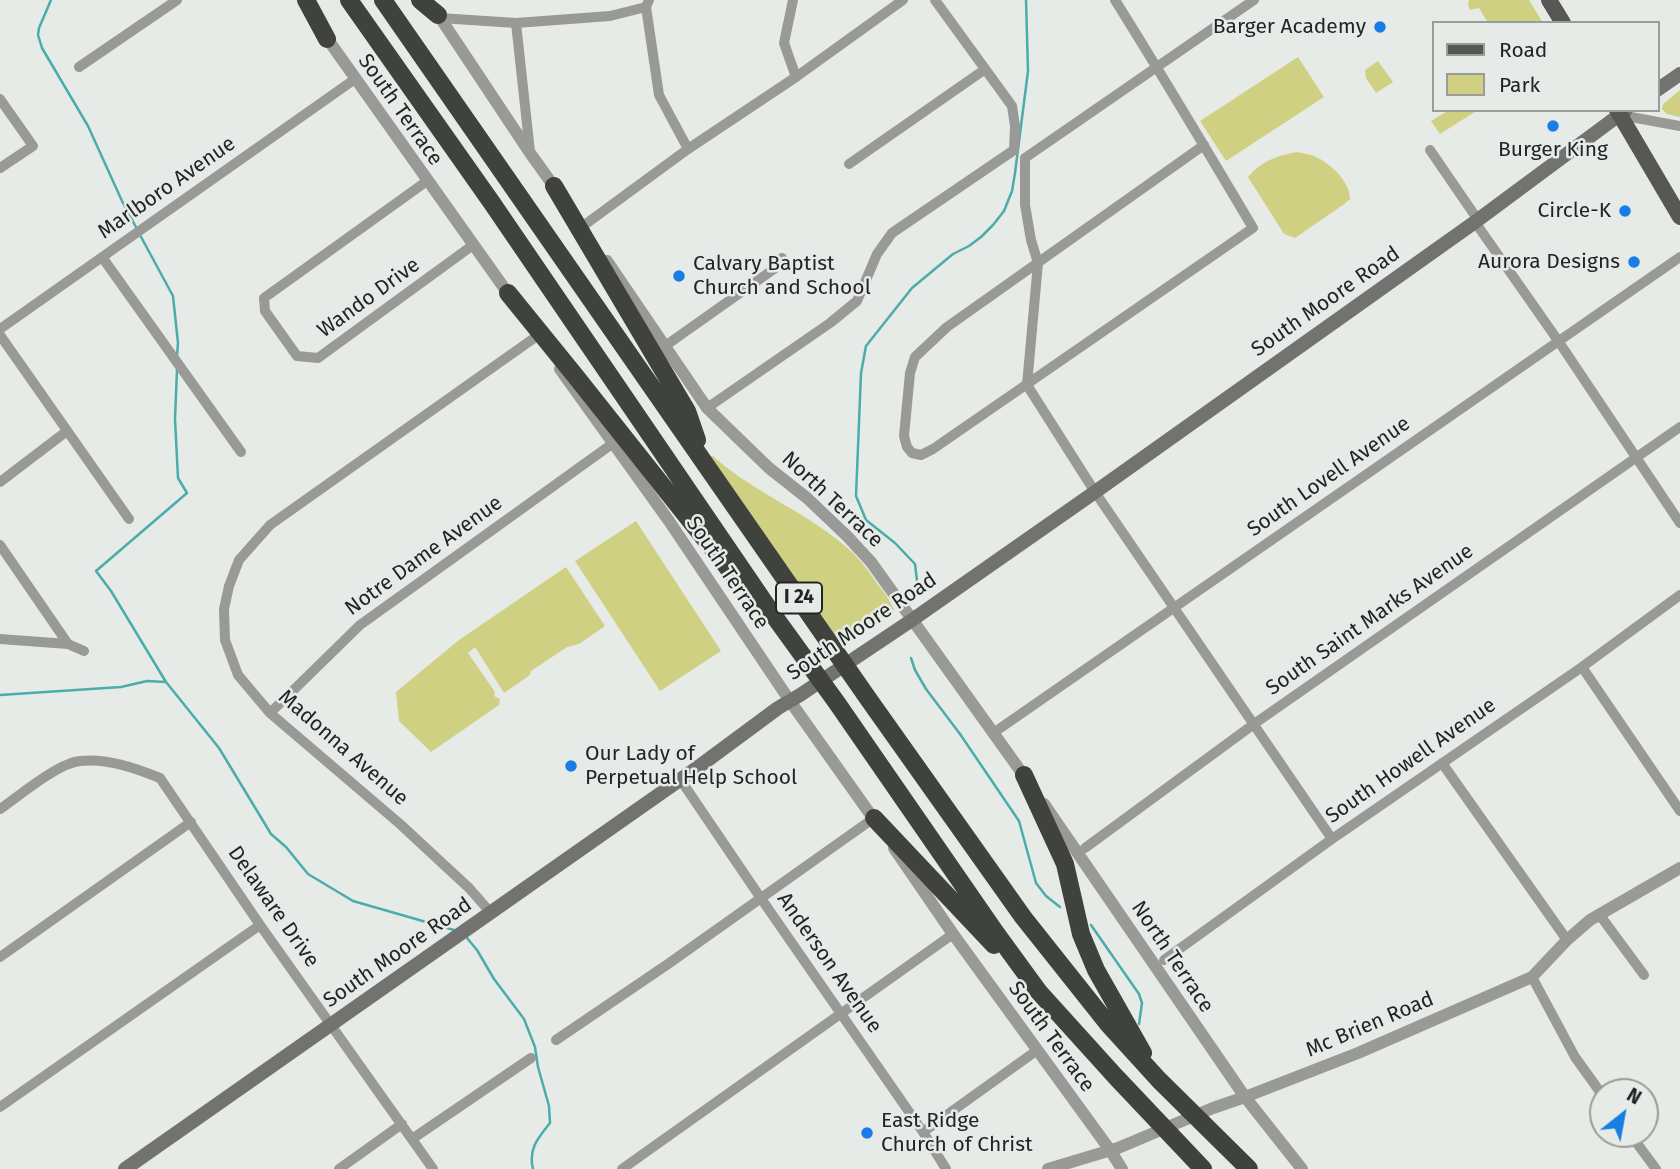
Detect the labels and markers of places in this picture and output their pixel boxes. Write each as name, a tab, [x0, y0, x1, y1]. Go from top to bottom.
place label: Barger Academy	[1213, 14, 1366, 40]
marker: Barger Academy	[1372, 19, 1388, 35]
marker: Burger King	[1545, 118, 1561, 134]
place label: Burger King	[1498, 137, 1608, 163]
place label: Circle-K	[1537, 198, 1611, 224]
marker: Circle-K	[1617, 203, 1633, 219]
place label: Aurora Designs	[1478, 249, 1620, 275]
place label: Calvary Baptist Church and School	[693, 251, 871, 301]
marker: Aurora Designs	[1626, 254, 1642, 270]
marker: Calvary Baptist Church and School	[671, 268, 687, 284]
place label: Our Lady of Perpetual Help School	[585, 741, 797, 791]
marker: Our Lady of Perpetual Help School	[563, 758, 579, 774]
place label: East Ridge Church of Christ	[881, 1108, 1033, 1158]
marker: East Ridge Church of Christ	[859, 1125, 875, 1141]

